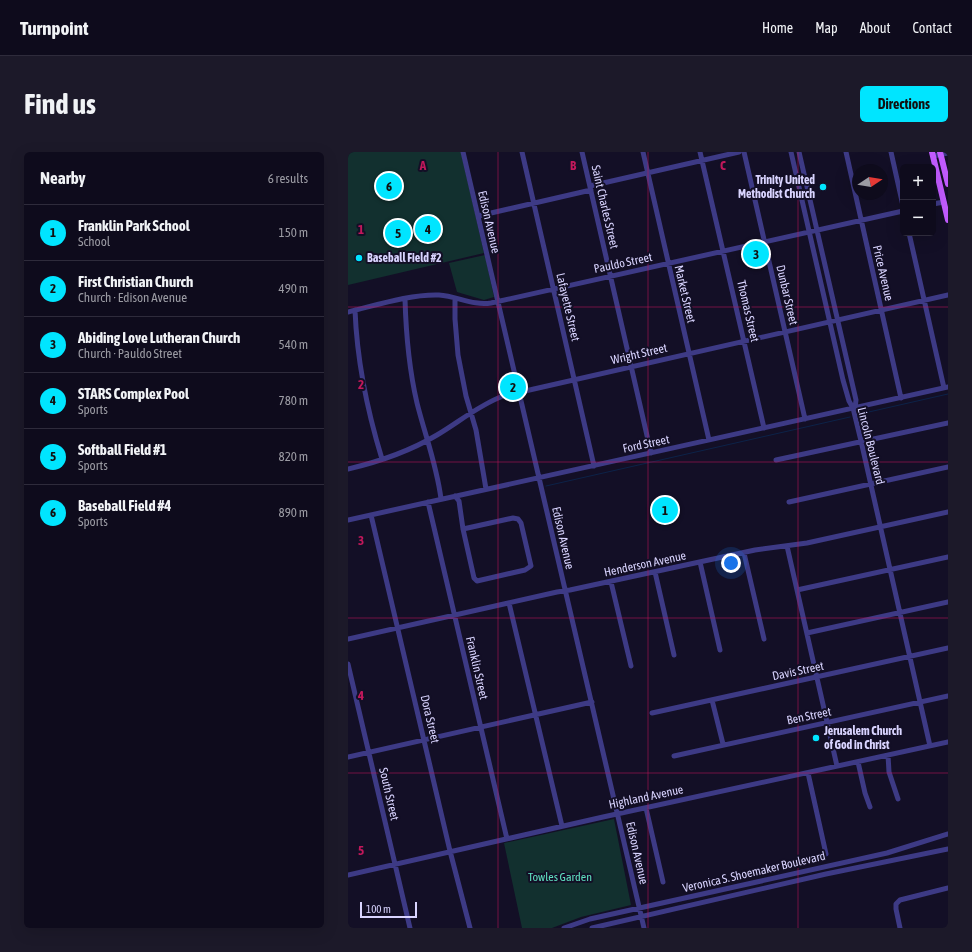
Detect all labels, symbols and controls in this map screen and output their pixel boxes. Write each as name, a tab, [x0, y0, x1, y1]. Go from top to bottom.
text: Turnpoint	[20, 17, 88, 39]
text: Home	[762, 20, 793, 36]
text: Map	[815, 20, 838, 36]
text: About	[860, 20, 891, 36]
text: Contact	[913, 20, 952, 36]
button: Directions	[860, 86, 948, 122]
text: Find us	[24, 88, 96, 120]
text: A	[419, 158, 427, 173]
text: B	[570, 158, 577, 173]
text: C	[720, 158, 726, 173]
street label: Saint Charles Street	[589, 164, 622, 251]
north arrow	[852, 164, 888, 200]
map controls	[900, 164, 936, 236]
button: +	[900, 164, 936, 200]
text: Nearby	[40, 168, 86, 188]
text: 6 results	[268, 171, 308, 186]
pin: 6	[376, 171, 402, 201]
place label: Trinity United Methodist Church	[738, 173, 815, 201]
marker: Trinity United Methodist Church	[818, 182, 828, 192]
street label: Edison Avenue	[475, 189, 503, 255]
button: −	[900, 200, 936, 236]
pin: 4	[415, 214, 441, 244]
text: Franklin Park School	[78, 217, 190, 234]
pin: 5	[385, 218, 411, 248]
text: 1	[358, 222, 364, 237]
text: 1	[50, 225, 56, 240]
text: 150 m	[279, 225, 308, 240]
text: School	[78, 234, 110, 249]
pin: 3	[743, 239, 769, 269]
street label: Price Avenue	[870, 244, 896, 302]
street label: Pauldo Street	[592, 250, 654, 276]
place label: Baseball Field #2	[367, 251, 442, 265]
marker: Baseball Field #2	[354, 253, 364, 263]
street label: Market Street	[672, 264, 699, 325]
street label: Dunbar Street	[773, 264, 801, 327]
street label: Lafayette Street	[553, 272, 583, 343]
text: First Christian Church	[78, 273, 193, 290]
street label: Thomas Street	[734, 279, 762, 344]
text: 2	[50, 281, 56, 296]
text: 490 m	[279, 281, 308, 296]
text: Church · Edison Avenue	[78, 290, 187, 305]
text: Abiding Love Lutheran Church	[78, 329, 240, 346]
text: 3	[50, 337, 56, 352]
text: 540 m	[279, 337, 308, 352]
street label: Wright Street	[609, 341, 669, 367]
text: Church · Pauldo Street	[78, 346, 182, 361]
pin: 2	[500, 372, 526, 402]
text: 2	[358, 377, 364, 392]
text: STARS Complex Pool	[78, 385, 189, 402]
text: 4	[50, 393, 56, 408]
text: 780 m	[279, 393, 308, 408]
text: Sports	[78, 402, 108, 417]
street label: Lincoln Boulevard	[855, 406, 887, 486]
street label: Ford Street	[621, 432, 671, 456]
text: Softball Field #1	[78, 441, 167, 458]
text: 5	[50, 449, 56, 464]
text: 820 m	[279, 449, 308, 464]
text: Sports	[78, 458, 108, 473]
pin: 1	[652, 495, 678, 525]
text: Baseball Field #4	[78, 497, 171, 514]
text: 6	[50, 505, 56, 520]
text: 890 m	[279, 505, 308, 520]
street label: Edison Avenue	[549, 505, 577, 571]
text: Sports	[78, 514, 108, 529]
text: 3	[358, 533, 364, 548]
street label: Henderson Avenue	[603, 548, 687, 580]
your location	[721, 553, 741, 573]
street label: Franklin Street	[463, 635, 491, 701]
street label: Davis Street	[771, 659, 826, 683]
text: 4	[357, 688, 364, 703]
street label: Dora Street	[418, 693, 442, 745]
street label: Ben Street	[786, 704, 833, 728]
place label: Jerusalem Church of God in Christ	[823, 724, 902, 752]
marker: Jerusalem Church of God in Christ	[811, 733, 821, 743]
street label: South Street	[376, 766, 402, 822]
street label: Highland Avenue	[607, 782, 685, 812]
street label: Edison Avenue	[623, 820, 651, 886]
text: 5	[358, 843, 364, 858]
street label: Veronica S. Shoemaker Boulevard	[681, 849, 827, 895]
park label: Towles Garden	[528, 870, 592, 884]
scale bar	[360, 900, 417, 919]
text: 100 m	[366, 903, 391, 915]

